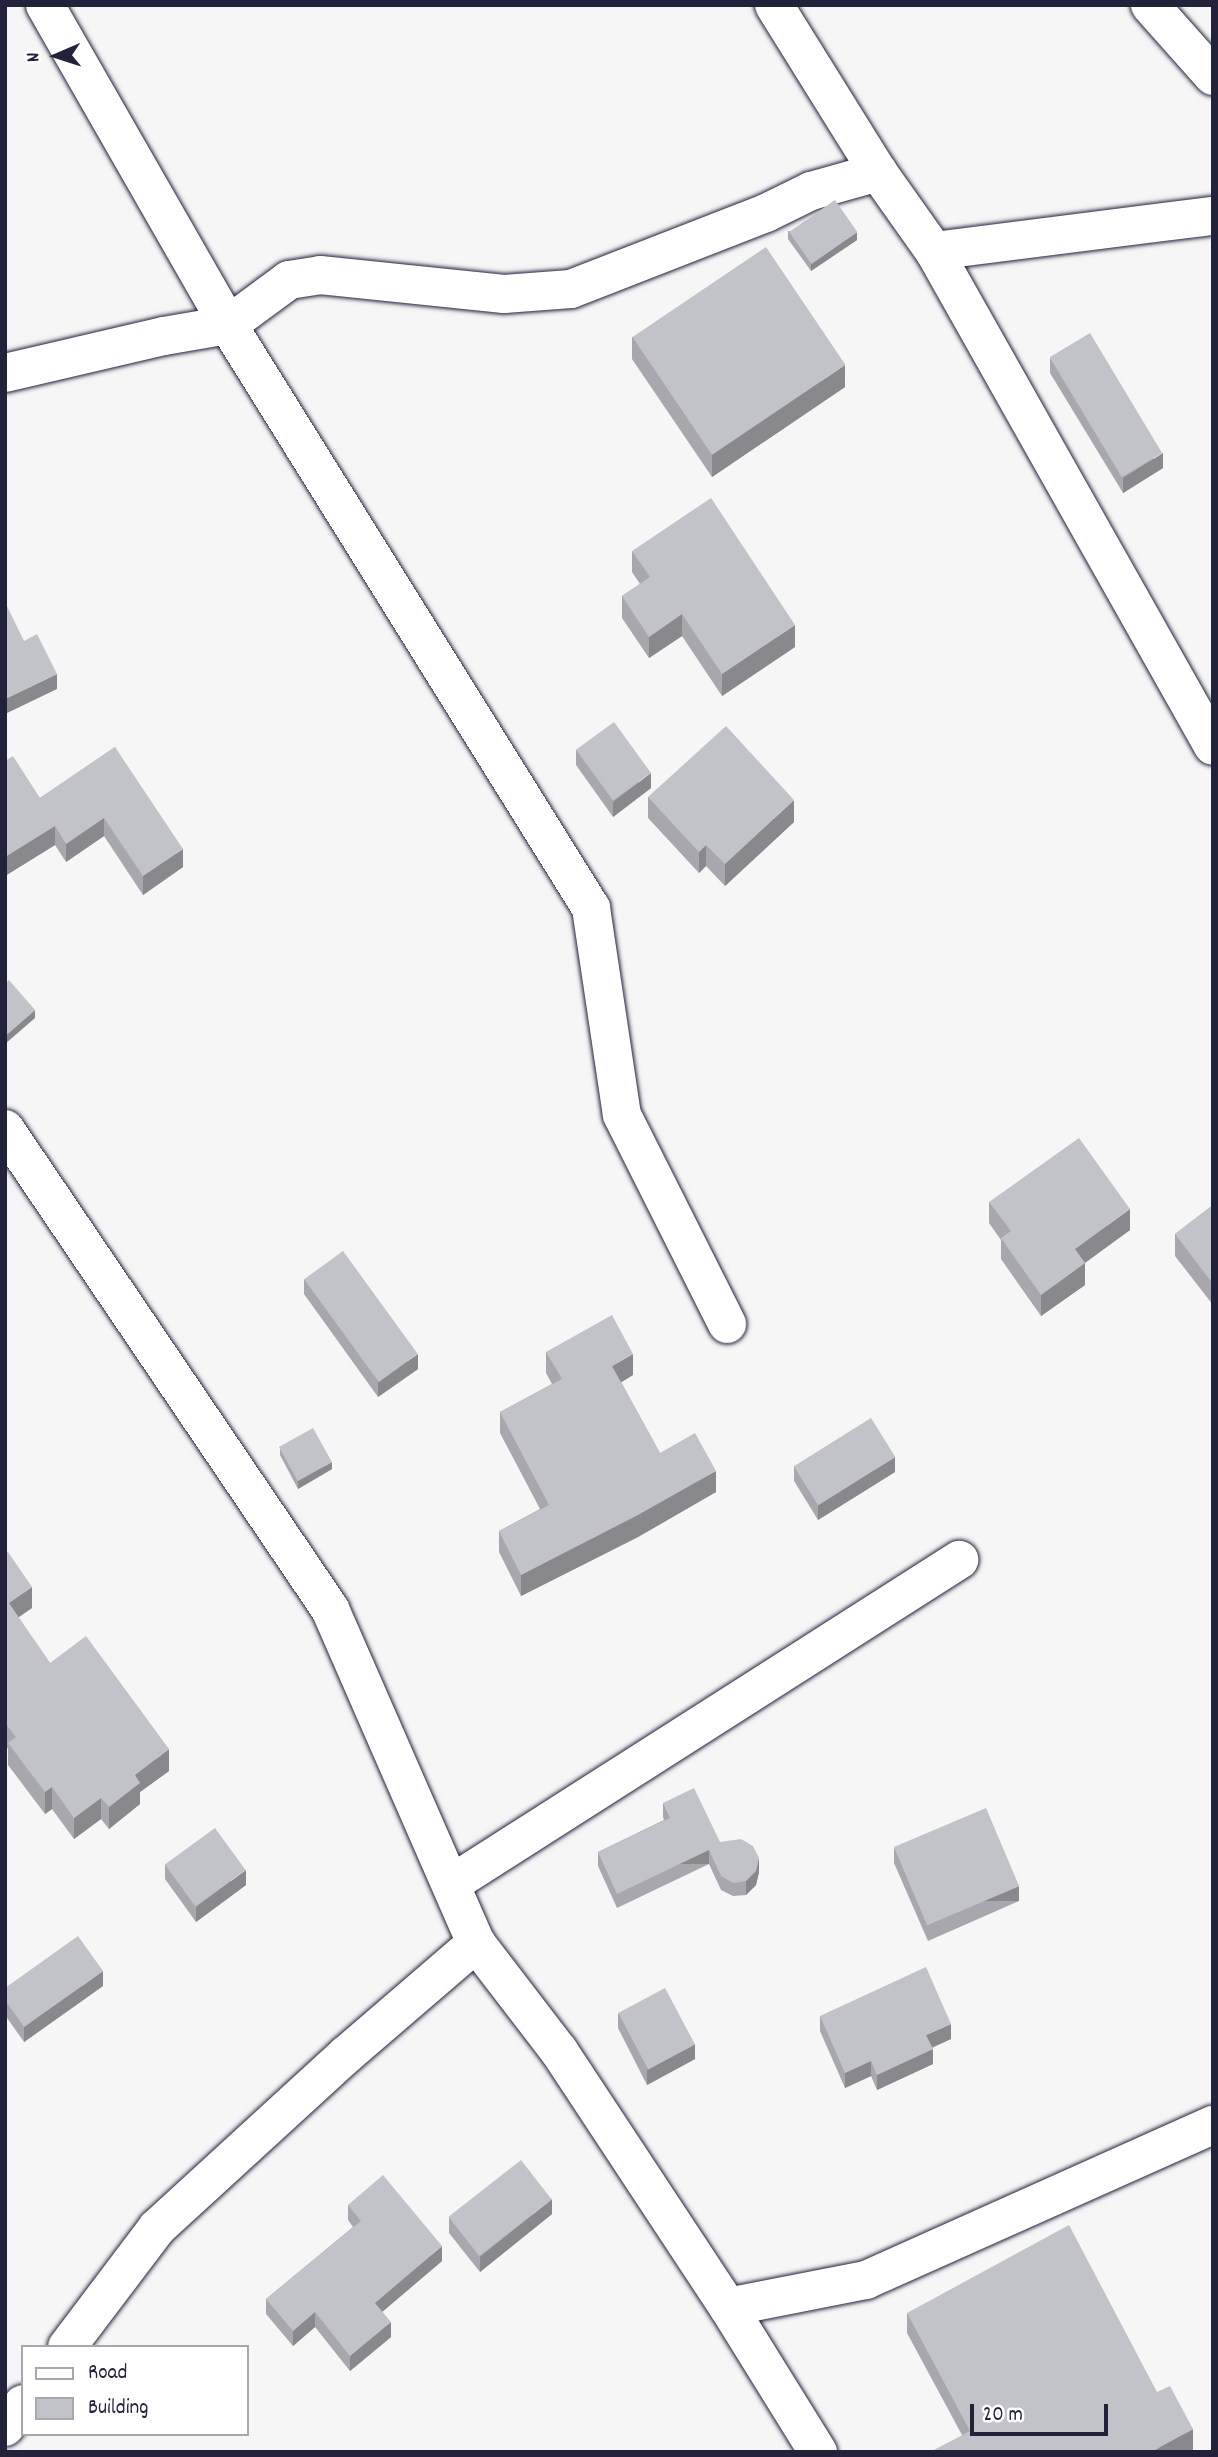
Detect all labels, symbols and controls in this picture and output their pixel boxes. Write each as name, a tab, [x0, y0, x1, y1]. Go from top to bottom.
north arrow	[21, 21, 91, 91]
text: N	[21, 52, 48, 63]
legend	[21, 2345, 248, 2436]
text: Road	[88, 2359, 127, 2389]
scale bar	[973, 2390, 1111, 2434]
text: Building	[88, 2394, 148, 2424]
text: 20 m	[983, 2401, 1023, 2431]

